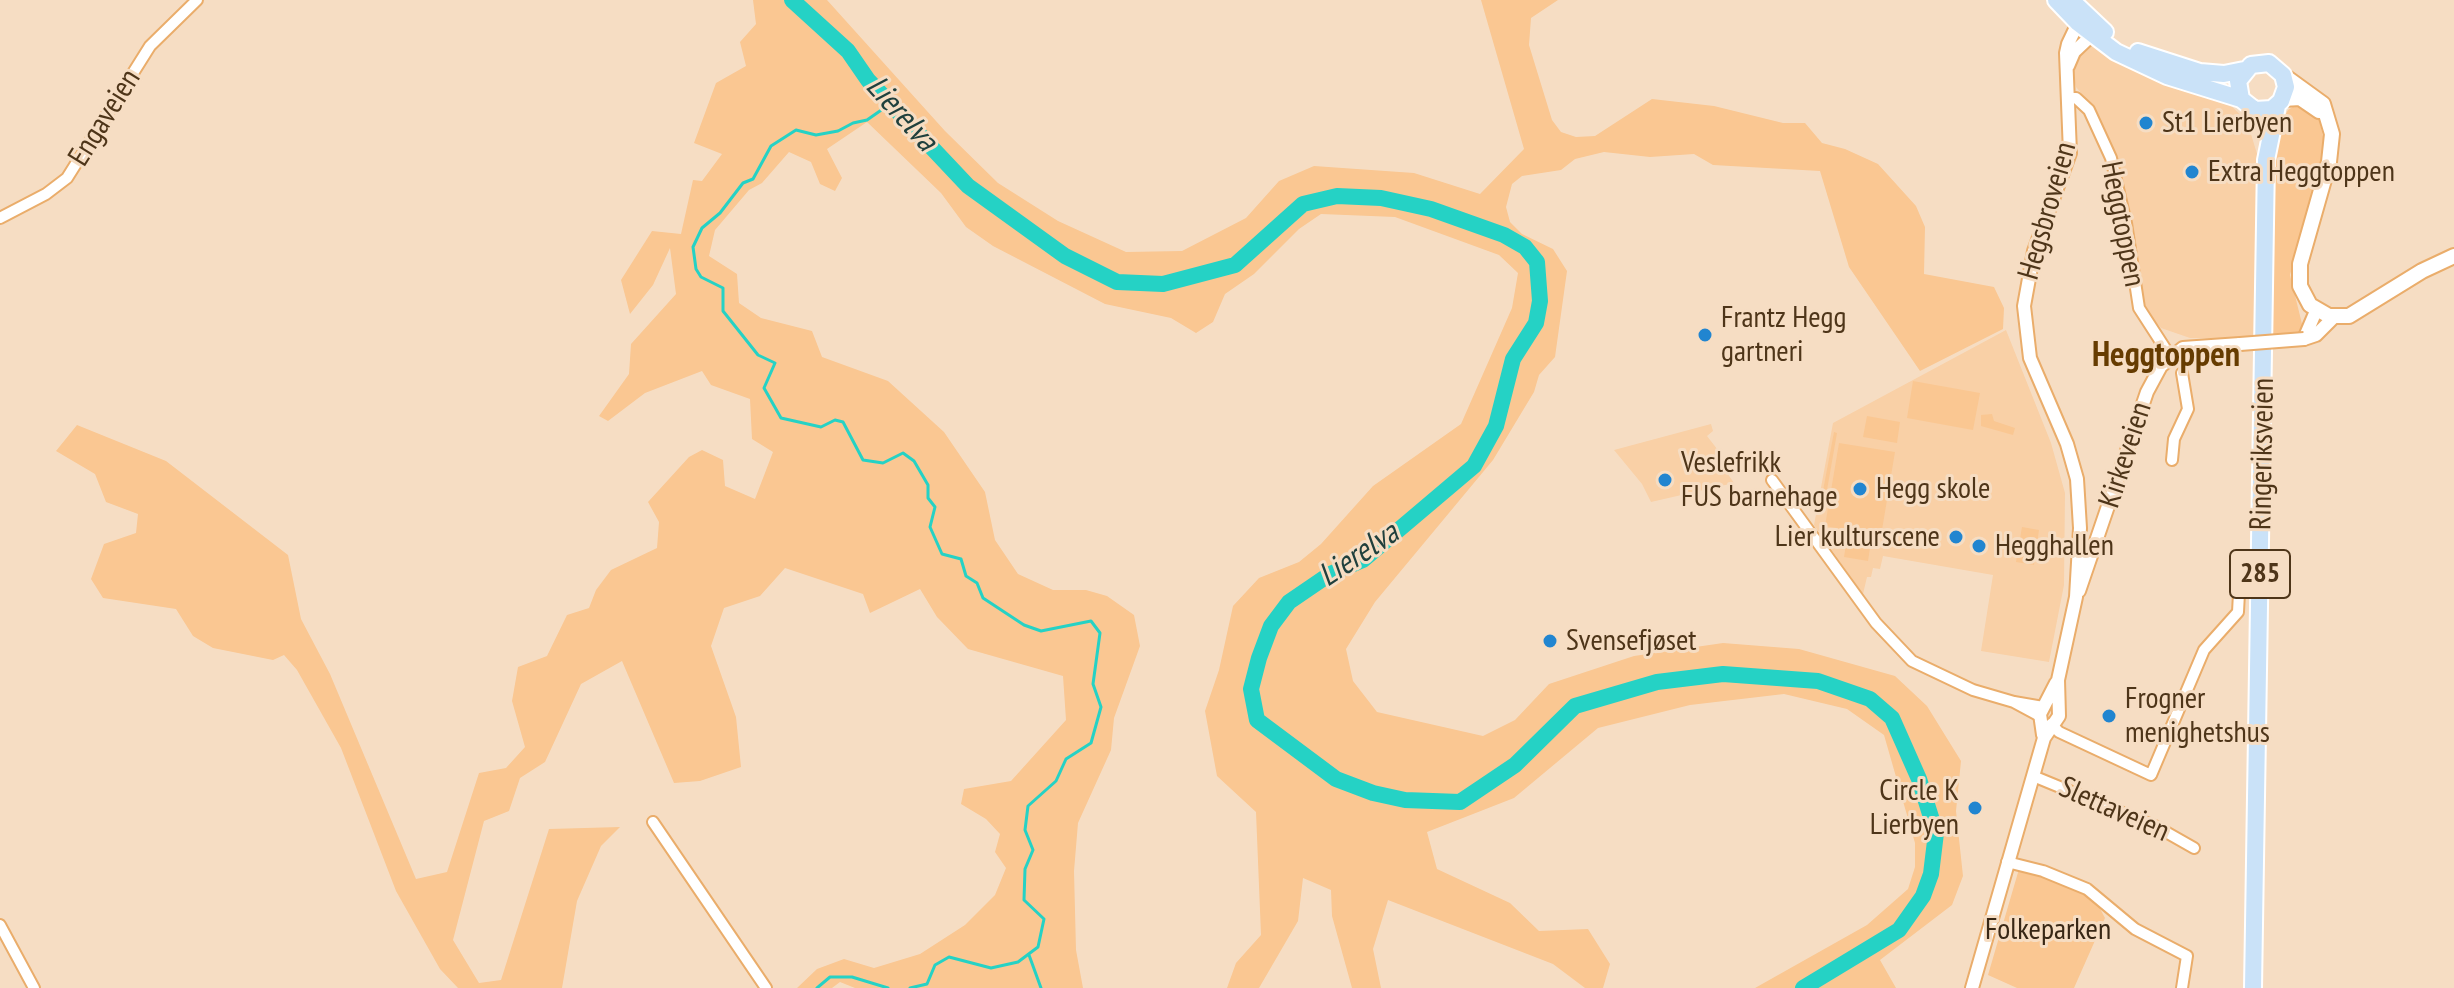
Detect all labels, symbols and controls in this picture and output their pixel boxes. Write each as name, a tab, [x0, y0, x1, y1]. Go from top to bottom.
street label: Engaveien	[61, 63, 149, 173]
water label: Lierelva	[857, 68, 945, 160]
place label: St1 Lierbyen	[2162, 105, 2292, 141]
marker: St1 Lierbyen	[2137, 114, 2155, 132]
street label: Hegsbroveien	[2011, 138, 2085, 284]
place label: Extra Heggtoppen	[2208, 154, 2395, 190]
street label: Heggtoppen	[2092, 158, 2152, 290]
marker: Extra Heggtoppen	[2183, 163, 2201, 181]
place label: Frantz Hegg gartneri	[1721, 300, 1846, 370]
marker: Frantz Hegg gartneri	[1696, 326, 1714, 344]
district label: Heggtoppen	[2092, 336, 2240, 376]
street label: Ringeriksveien	[2244, 378, 2282, 530]
street label: Kirkeveien	[2092, 398, 2160, 512]
place label: Veslefrikk FUS barnehage	[1681, 445, 1838, 516]
marker: Veslefrikk FUS barnehage	[1656, 471, 1674, 489]
place label: Hegg skole	[1876, 471, 1990, 507]
marker: Hegg skole	[1851, 480, 1869, 498]
water label: Lierelva	[1312, 514, 1406, 596]
place label: Lier kulturscene	[1775, 519, 1940, 555]
marker: Lier kulturscene	[1947, 528, 1965, 546]
place label: Hegghallen	[1995, 528, 2114, 564]
marker: Hegghallen	[1970, 537, 1988, 555]
road number: 285	[2230, 550, 2290, 598]
place label: Svensefjøset	[1566, 623, 1697, 659]
marker: Svensefjøset	[1541, 632, 1559, 650]
place label: Frogner menighetshus	[2125, 681, 2270, 752]
marker: Frogner menighetshus	[2100, 707, 2118, 725]
street label: Slettaveien	[2053, 770, 2175, 850]
place label: Circle K Lierbyen	[1870, 773, 1959, 844]
marker: Circle K Lierbyen	[1966, 799, 1984, 817]
park label: Folkeparken	[1985, 912, 2111, 948]

